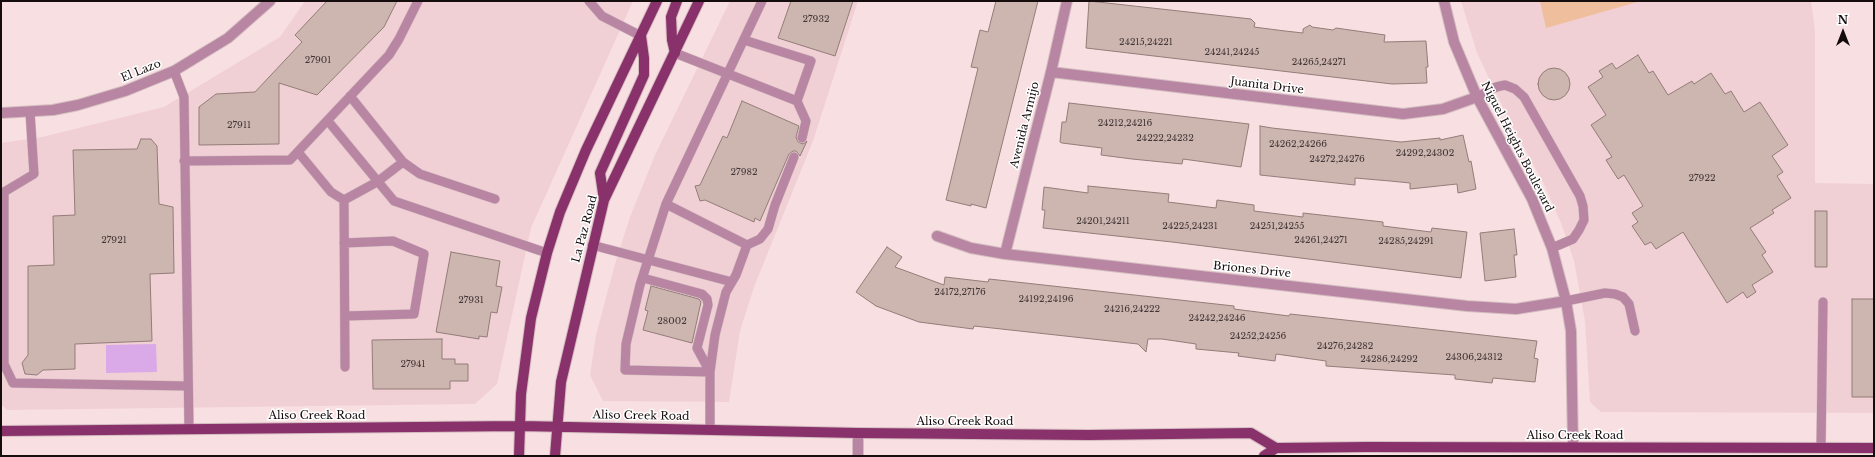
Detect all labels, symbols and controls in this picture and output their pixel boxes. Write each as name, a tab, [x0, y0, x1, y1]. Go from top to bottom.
north arrow	[1823, 12, 1863, 52]
text: N	[1838, 13, 1848, 27]
house number: 27932	[803, 14, 829, 24]
house number: 24215,24221	[1119, 37, 1173, 47]
house number: 24241,24245	[1205, 47, 1259, 57]
house number: 27901	[305, 55, 331, 65]
street label: El Lazo	[119, 57, 163, 85]
house number: 24265,24271	[1292, 57, 1346, 67]
street label: Juanita Drive	[1230, 75, 1304, 97]
street label: Niguel Heights Boulevard	[1478, 79, 1556, 215]
street label: Avenida Armijo	[1008, 80, 1042, 170]
house number: 24212,24216	[1098, 118, 1152, 128]
house number: 27911	[227, 120, 251, 130]
house number: 24222,24232	[1136, 133, 1194, 143]
house number: 24262,24266	[1269, 139, 1327, 149]
house number: 24292,24302	[1396, 148, 1454, 158]
house number: 24272,24276	[1309, 154, 1365, 164]
house number: 27982	[731, 167, 757, 177]
house number: 27922	[1689, 173, 1715, 183]
street label: La Paz Road	[570, 194, 600, 264]
house number: 24201,24211	[1076, 216, 1130, 226]
house number: 24225,24231	[1162, 221, 1218, 231]
house number: 24251,24255	[1250, 221, 1304, 231]
house number: 27921	[101, 235, 127, 245]
house number: 24261,24271	[1294, 235, 1348, 245]
house number: 24285,24291	[1378, 236, 1434, 246]
street label: Briones Drive	[1212, 259, 1292, 281]
house number: 24172,27176	[934, 287, 986, 297]
house number: 24192,24196	[1018, 294, 1074, 304]
house number: 27931	[458, 295, 484, 305]
house number: 24216,24222	[1104, 304, 1160, 314]
house number: 24242,24246	[1188, 313, 1246, 323]
house number: 28002	[657, 316, 687, 326]
house number: 24252,24256	[1230, 331, 1286, 341]
house number: 24276,24282	[1317, 341, 1373, 351]
house number: 24306,24312	[1446, 352, 1502, 362]
house number: 24286,24292	[1360, 354, 1418, 364]
house number: 27941	[400, 359, 426, 369]
street label: Aliso Creek Road	[269, 409, 365, 423]
street label: Aliso Creek Road	[592, 409, 690, 423]
street label: Aliso Creek Road	[917, 415, 1013, 429]
street label: Aliso Creek Road	[1527, 429, 1623, 443]

